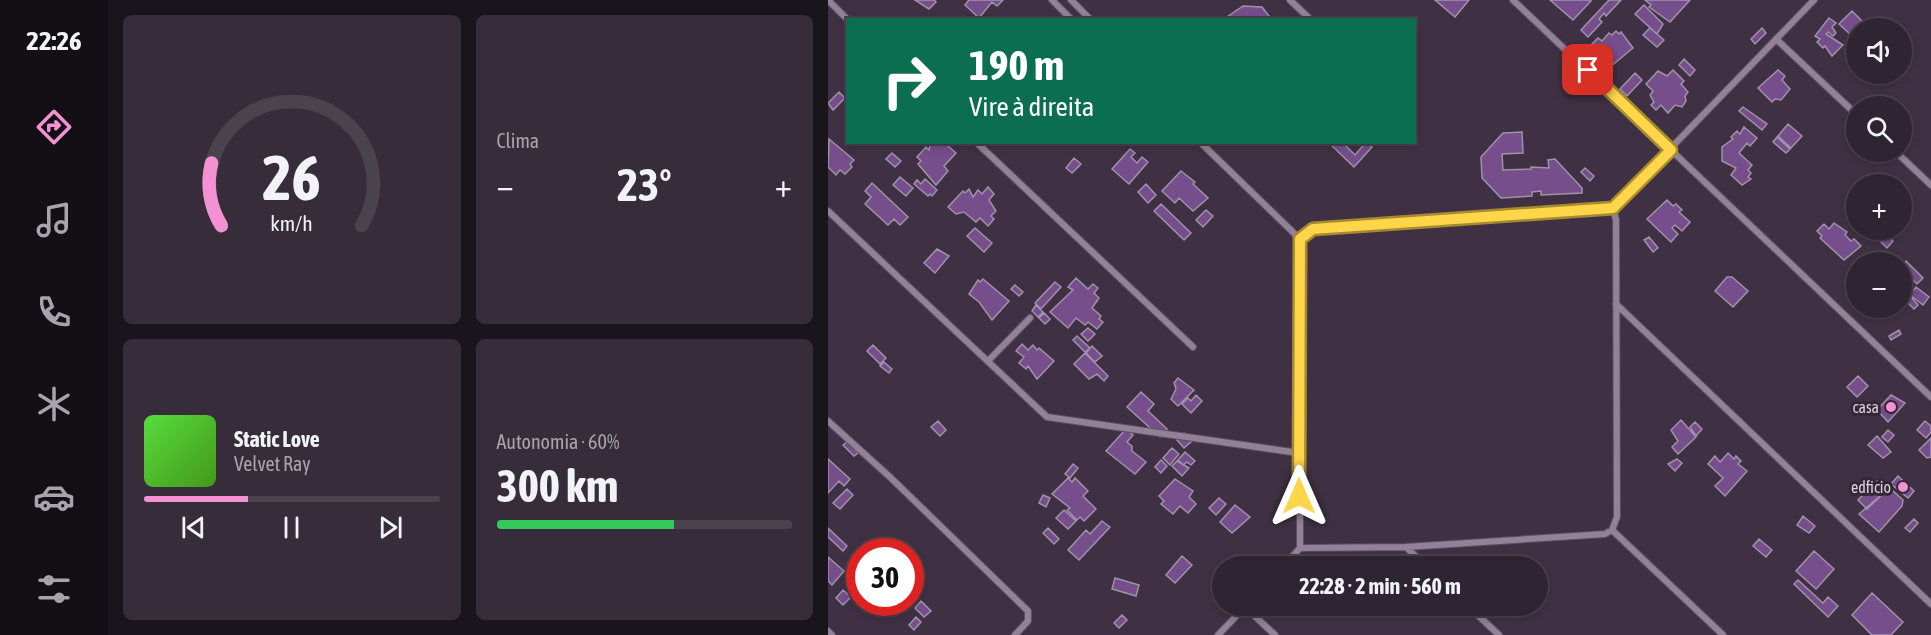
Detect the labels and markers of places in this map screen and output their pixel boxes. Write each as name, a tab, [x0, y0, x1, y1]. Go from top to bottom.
pin	[1562, 44, 1613, 95]
place label: casa	[1853, 398, 1879, 416]
marker: casa	[1884, 400, 1898, 414]
place label: edficio	[1851, 478, 1891, 496]
marker: edficio	[1896, 480, 1910, 494]

